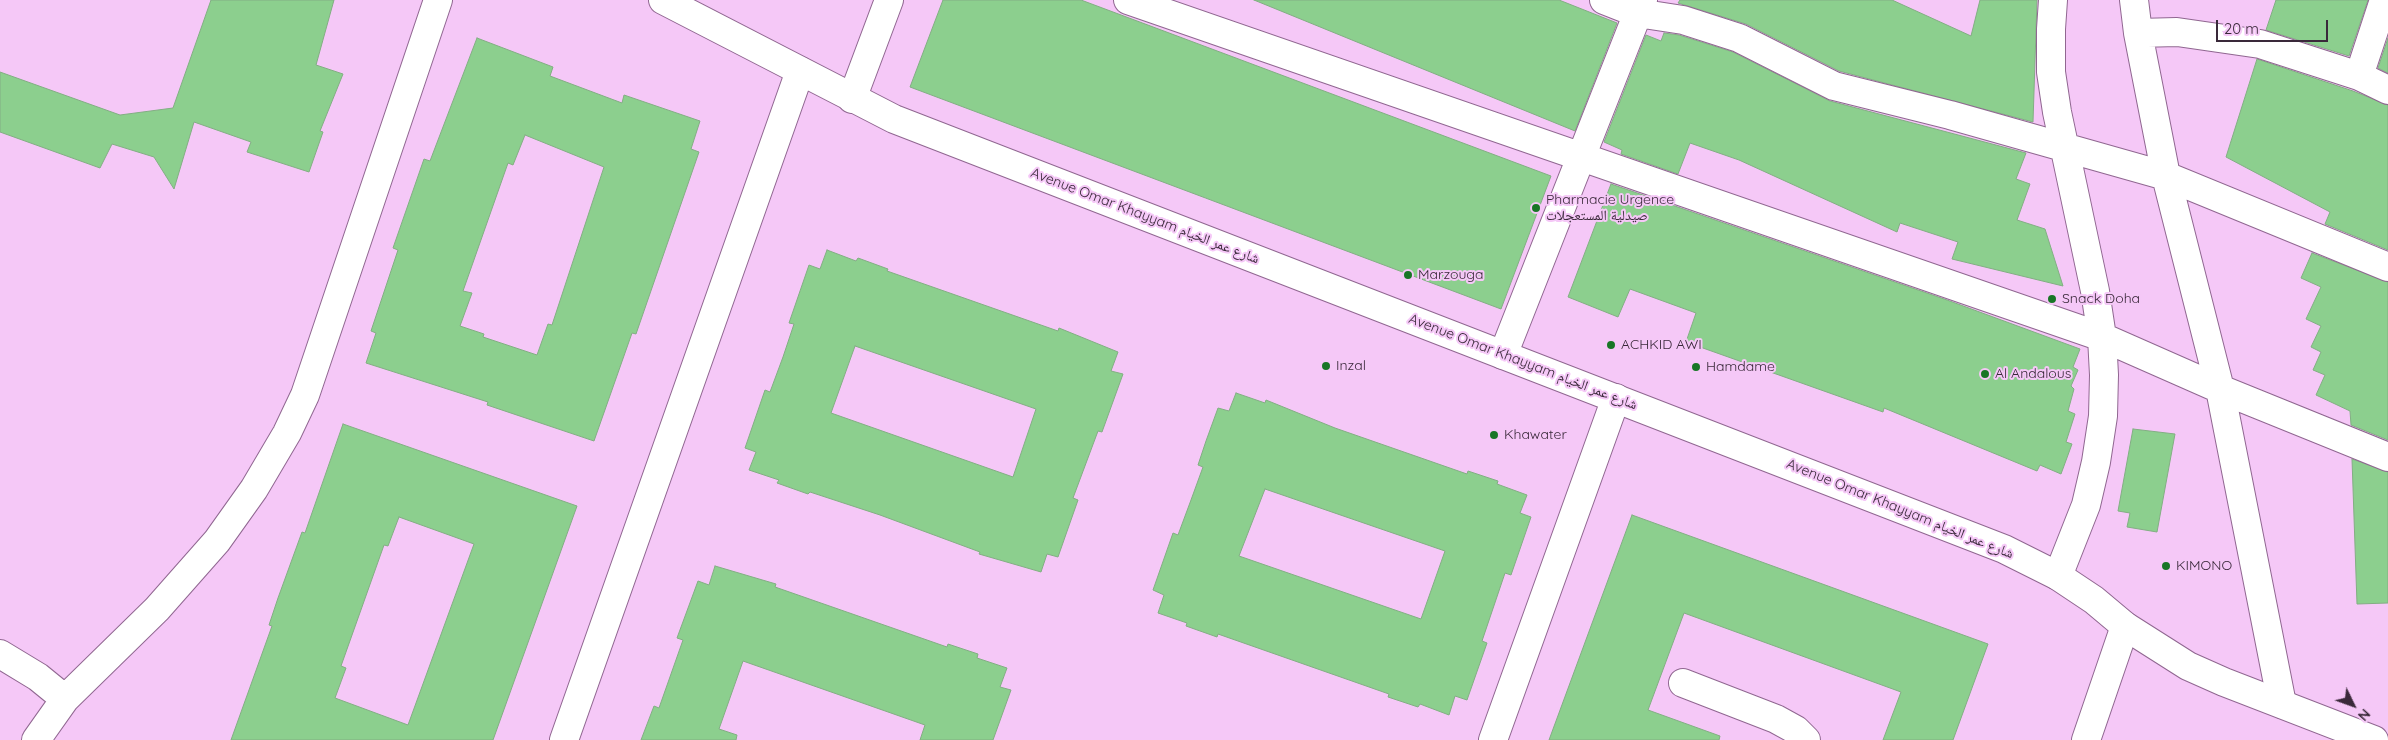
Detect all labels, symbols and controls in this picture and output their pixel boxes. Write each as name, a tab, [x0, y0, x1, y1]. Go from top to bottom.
scale bar	[2218, 10, 2330, 42]
text: 20 m	[2224, 19, 2259, 38]
street label: Avenue Omar Khayyam شارع عمر الخيام	[1028, 165, 1262, 267]
place label: Pharmacie Urgence صيدلية المستعجلات	[1546, 192, 1674, 224]
marker: Pharmacie Urgence صيدلية المستعجلات	[1530, 202, 1542, 214]
place label: Marzouga	[1418, 267, 1483, 283]
marker: Marzouga	[1402, 269, 1414, 281]
place label: Snack Doha	[2062, 291, 2140, 307]
marker: Snack Doha	[2046, 293, 2058, 305]
street label: Avenue Omar Khayyam شارع عمر الخيام	[1406, 311, 1640, 413]
place label: ACHKID AWI	[1621, 337, 1702, 353]
marker: ACHKID AWI	[1605, 339, 1617, 351]
place label: Inzal	[1336, 358, 1366, 374]
place label: Hamdame	[1706, 359, 1775, 375]
marker: Inzal	[1320, 360, 1332, 372]
marker: Hamdame	[1690, 361, 1702, 373]
place label: Al Andalous	[1995, 366, 2071, 382]
marker: Al Andalous	[1979, 368, 1991, 380]
place label: Khawater	[1504, 427, 1567, 443]
marker: Khawater	[1488, 429, 1500, 441]
street label: Avenue Omar Khayyam شارع عمر الخيام	[1784, 456, 2016, 562]
place label: KIMONO	[2176, 558, 2232, 574]
marker: KIMONO	[2160, 560, 2172, 572]
north arrow	[2328, 680, 2378, 730]
text: N	[2354, 705, 2374, 725]

